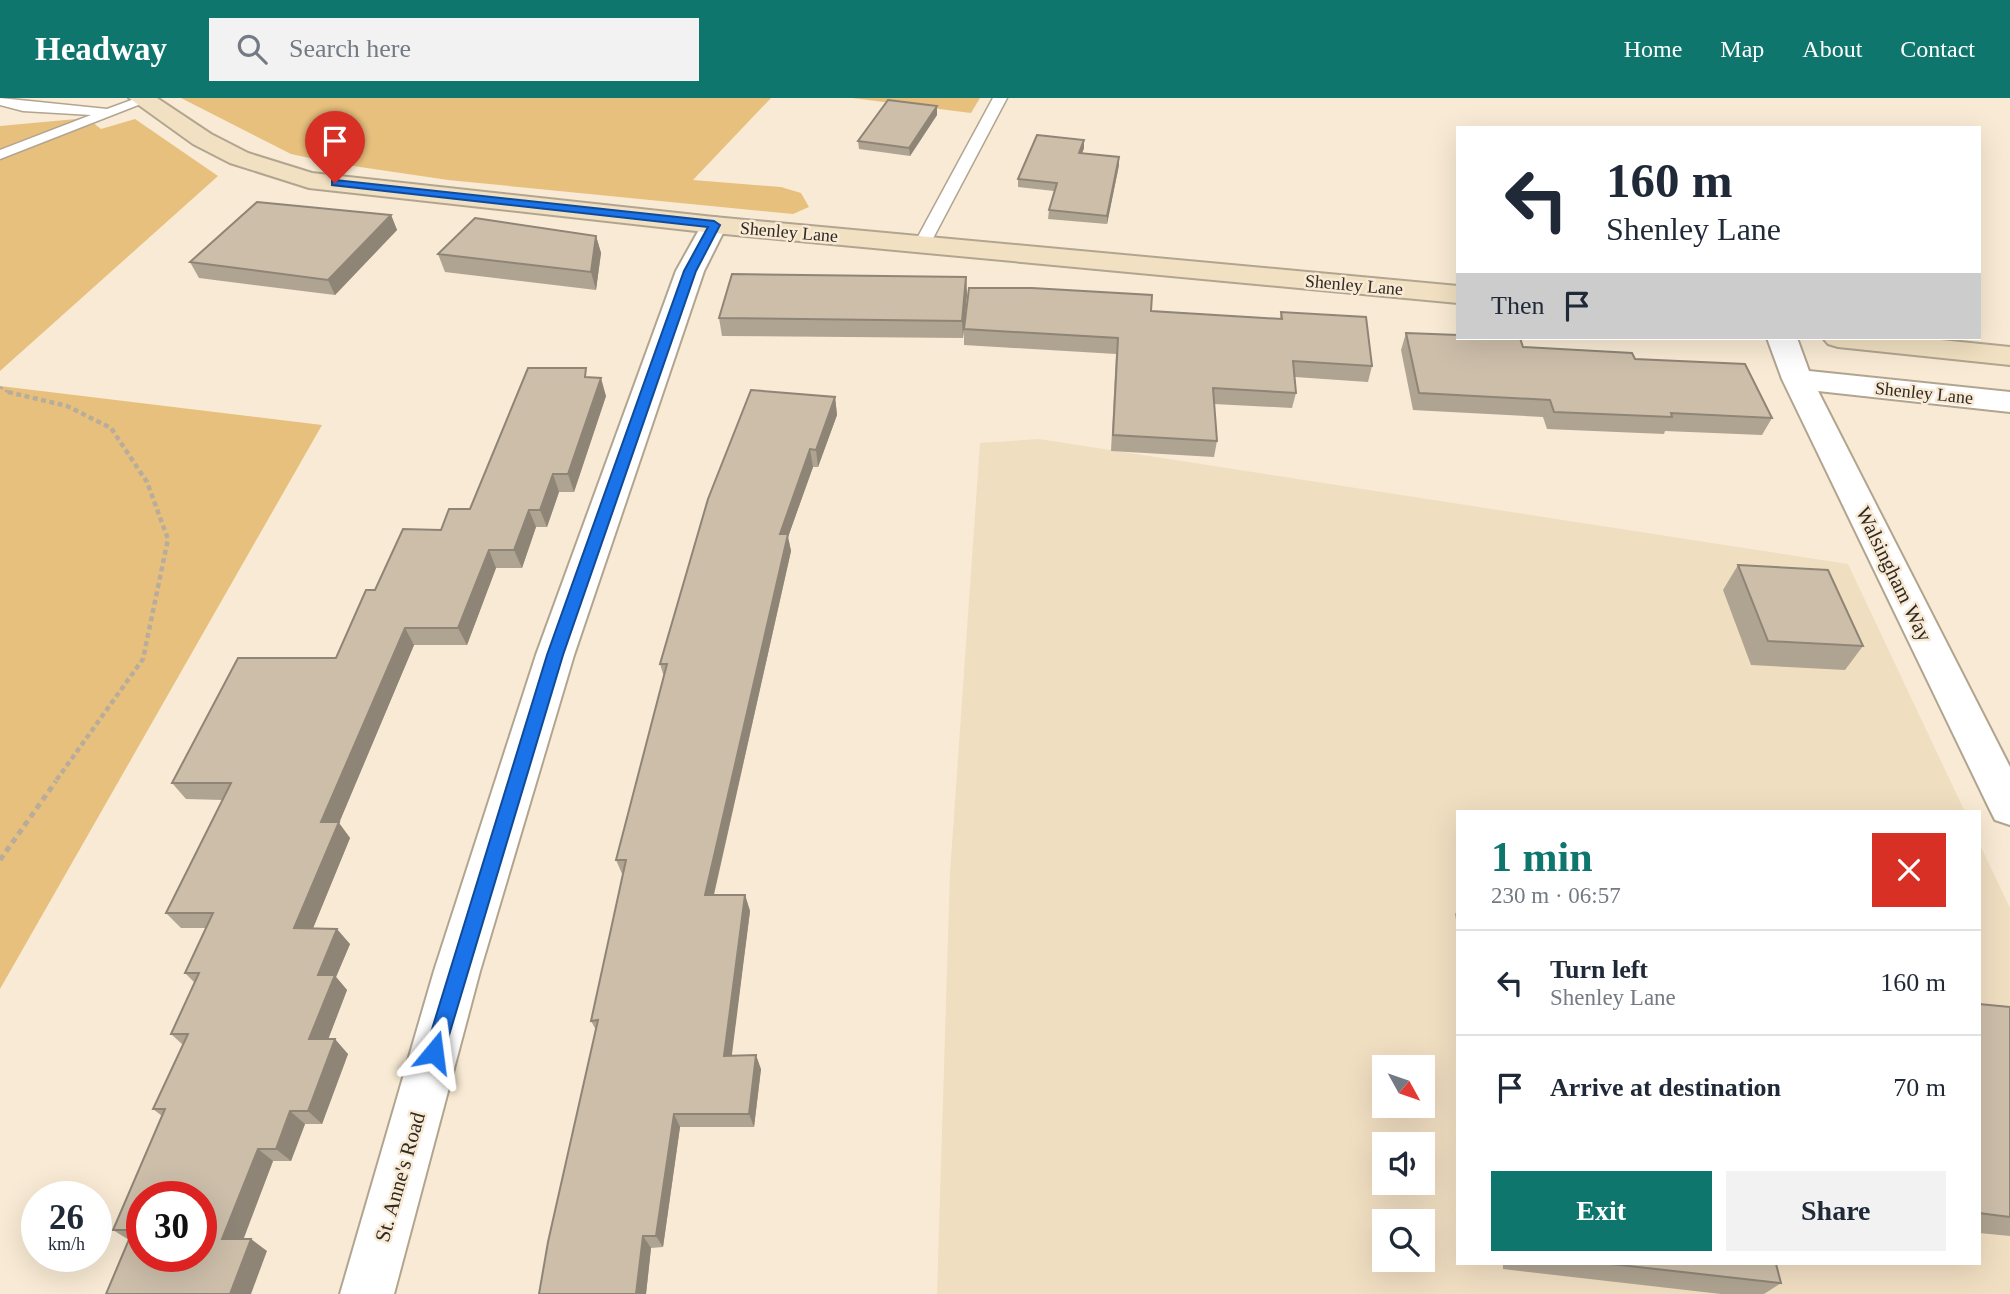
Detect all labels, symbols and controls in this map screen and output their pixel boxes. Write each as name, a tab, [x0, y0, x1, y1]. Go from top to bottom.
search box	[209, 18, 699, 81]
icon: search	[233, 30, 271, 68]
text: Headway	[35, 31, 167, 67]
text: Search here	[289, 34, 411, 63]
text: Home	[1624, 36, 1682, 62]
text: Map	[1720, 36, 1764, 62]
text: About	[1802, 36, 1862, 62]
text: Contact	[1900, 36, 1975, 62]
pin	[305, 111, 365, 183]
icon: arrive	[316, 122, 354, 160]
text: 160 m	[1606, 153, 1733, 208]
icon: left	[1491, 154, 1582, 245]
text: Shenley Lane	[1606, 211, 1781, 247]
street label: Shenley Lane	[739, 218, 839, 246]
street label: Shenley Lane	[1304, 271, 1404, 299]
icon: arrive	[1558, 287, 1596, 325]
text: Then	[1491, 291, 1544, 320]
street label: Shenley Lane	[1874, 378, 1974, 408]
street label: Walsingham Way	[1851, 503, 1937, 646]
button: close	[1872, 833, 1946, 907]
text: 1 min	[1491, 834, 1593, 880]
text: 230 m · 06:57	[1491, 883, 1621, 908]
text: Turn left	[1550, 955, 1648, 984]
icon: left	[1491, 964, 1529, 1002]
text: 160 m	[1880, 968, 1946, 997]
text: Shenley Lane	[1550, 985, 1676, 1010]
position arrow	[397, 1015, 471, 1089]
north arrow	[1372, 1055, 1435, 1118]
map controls	[1372, 1055, 1435, 1272]
icon: arrive	[1491, 1069, 1529, 1107]
text: Arrive at destination	[1550, 1073, 1781, 1102]
text: 70 m	[1893, 1073, 1946, 1102]
street label: St. Anne's Road	[370, 1109, 430, 1245]
button: sound	[1372, 1132, 1435, 1195]
button: Exit	[1491, 1171, 1712, 1251]
button: Share	[1726, 1171, 1946, 1251]
speed limit sign: 30	[126, 1181, 217, 1272]
text: 26	[49, 1198, 84, 1237]
button: search	[1372, 1209, 1435, 1272]
text: km/h	[48, 1234, 85, 1254]

